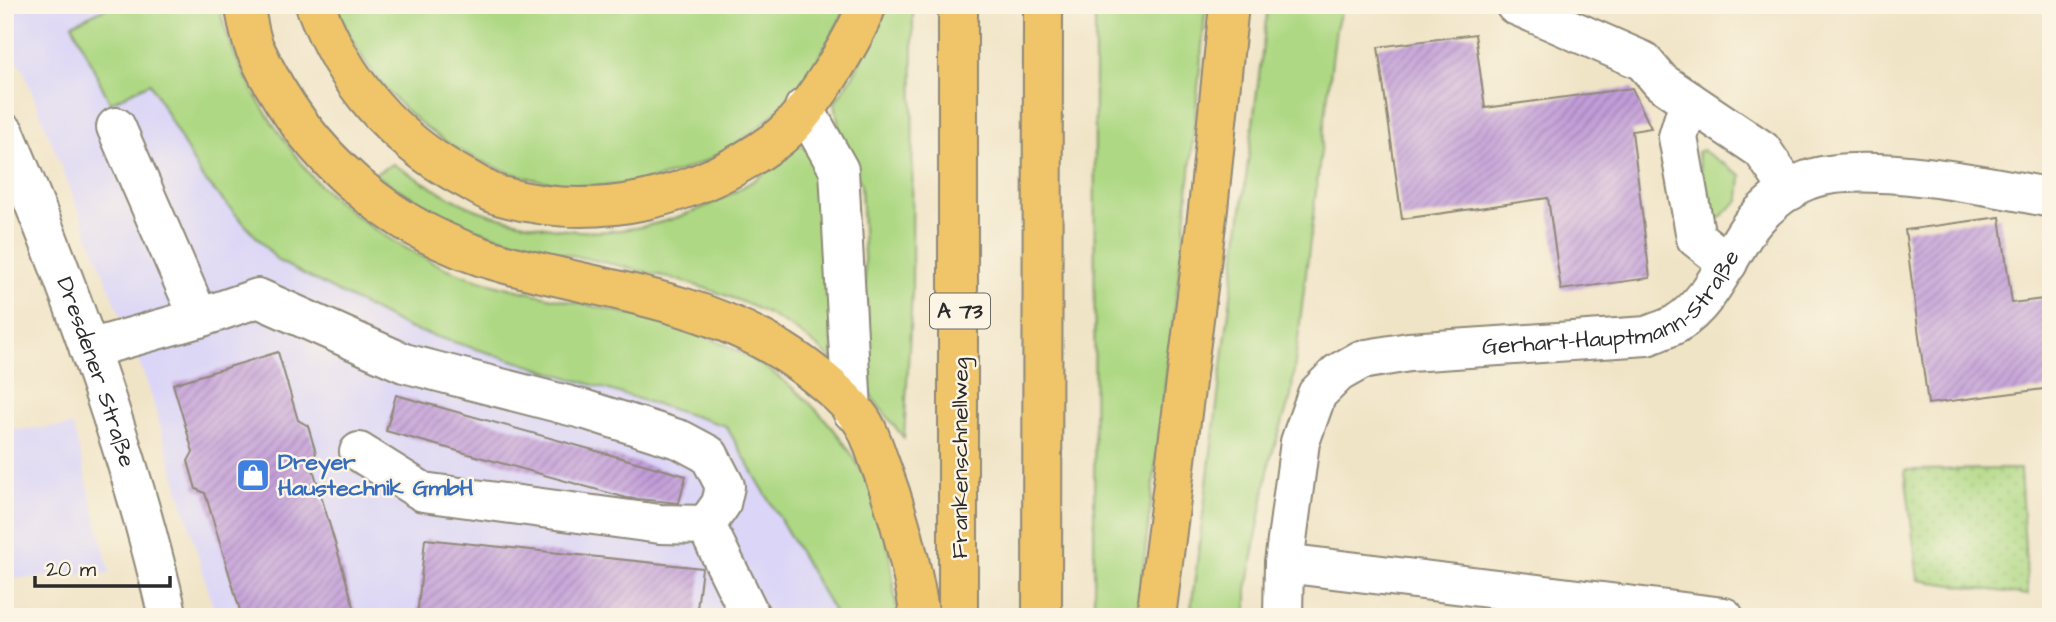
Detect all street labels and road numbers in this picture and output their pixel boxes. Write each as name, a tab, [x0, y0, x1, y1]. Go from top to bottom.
street label: Gerhart-Hauptmann-Straße	[1481, 244, 1747, 363]
street label: Dresdener Straße	[48, 273, 143, 471]
road number: A 73	[930, 294, 990, 328]
street label: Frankenschnellweg	[944, 357, 977, 559]

